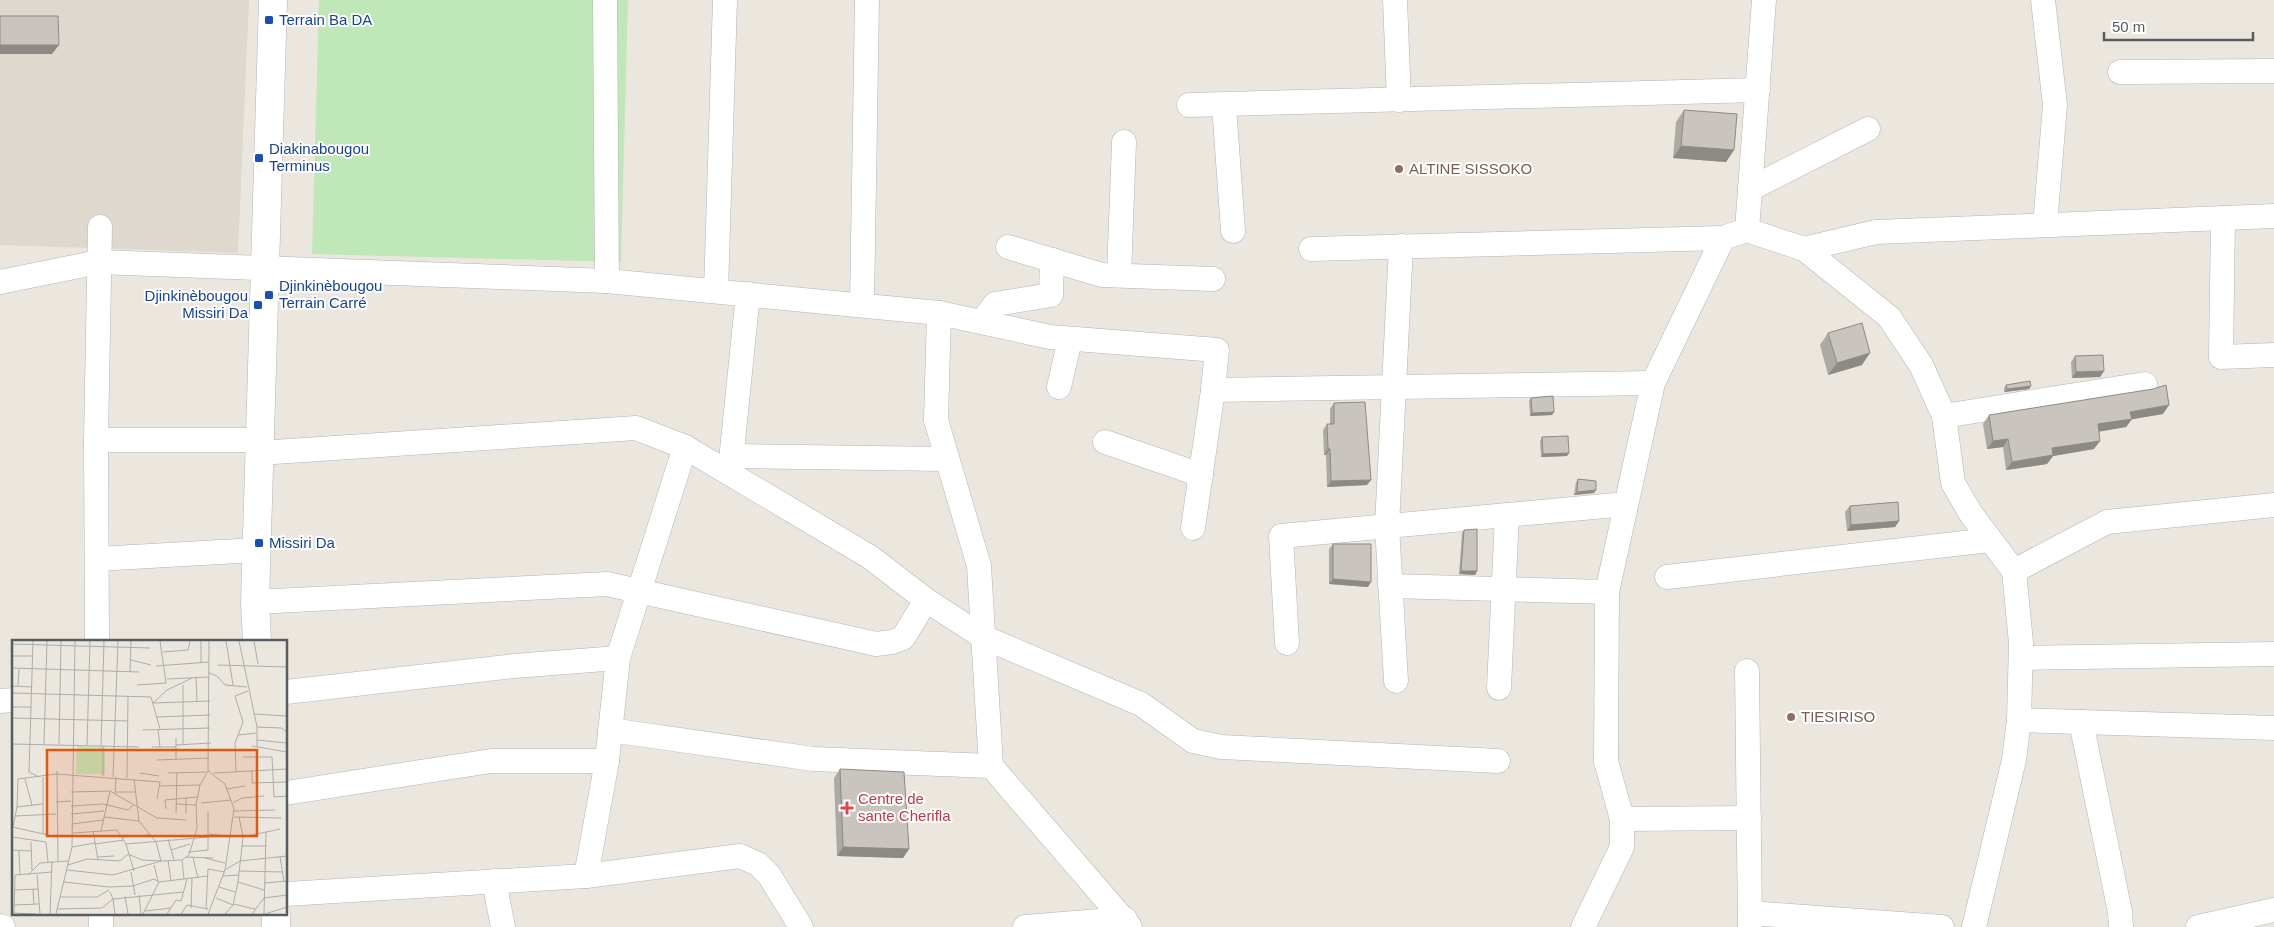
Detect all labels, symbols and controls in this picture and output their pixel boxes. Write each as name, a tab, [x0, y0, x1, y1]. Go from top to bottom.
scale bar	[2104, 10, 2253, 42]
place label: Terrain Ba DA	[279, 11, 372, 28]
marker: Terrain Ba DA	[263, 14, 275, 26]
text: 50 m	[2112, 18, 2145, 35]
place label: Diakinabougou Terminus	[269, 140, 369, 174]
marker: Diakinabougou Terminus	[253, 152, 265, 164]
place label: ALTINE SISSOKO	[1409, 160, 1532, 177]
marker: ALTINE SISSOKO	[1393, 163, 1405, 175]
place label: Djinkinèbougou Terrain Carré	[279, 277, 382, 311]
place label: Djinkinèbougou Missiri Da	[145, 287, 249, 321]
marker: Djinkinèbougou Terrain Carré	[263, 289, 275, 301]
marker: Djinkinèbougou Missiri Da	[252, 299, 264, 311]
place label: Missiri Da	[269, 534, 335, 551]
marker: Missiri Da	[253, 537, 265, 549]
inset map	[12, 640, 288, 914]
place label: TIESIRISO	[1801, 708, 1875, 725]
marker: TIESIRISO	[1785, 711, 1797, 723]
place label: Centre de sante Cherifla	[858, 790, 951, 824]
marker: Centre de sante Cherifla	[840, 801, 854, 815]

